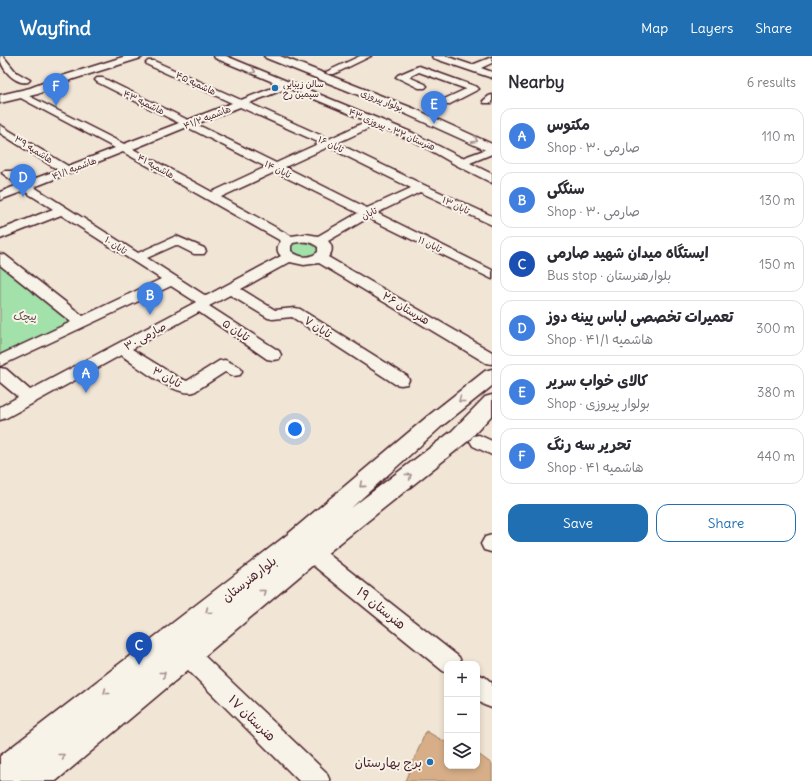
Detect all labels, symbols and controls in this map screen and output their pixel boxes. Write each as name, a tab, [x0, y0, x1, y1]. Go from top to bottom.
text: Wayfind	[20, 16, 91, 40]
text: Map	[641, 19, 668, 37]
text: Layers	[690, 19, 733, 37]
text: Share	[755, 19, 792, 37]
one-way arrow	[250, 66, 257, 74]
street label: هاشمیه ۴۵	[174, 69, 218, 97]
text: Nearby	[508, 71, 564, 93]
pin: F	[43, 73, 69, 106]
text: 6 results	[747, 74, 796, 91]
place label: سالن زیبایی سیمین رخ	[283, 78, 324, 100]
marker: سالن زیبایی سیمین رخ	[270, 83, 280, 93]
street label: هاشمیه ۴۳	[122, 87, 167, 117]
street label: بولوار پیروزی	[359, 87, 405, 114]
pin: E	[421, 91, 447, 124]
street label: هاشمیه ۴۱/۲	[182, 103, 232, 131]
street label: هنرستان ۳۲ - پیروزی ۴۳	[347, 106, 437, 153]
text: مکتوس	[547, 115, 590, 134]
text: A	[518, 128, 526, 145]
text: 110 m	[762, 128, 795, 145]
street label: هاشمیه ۳۹	[13, 133, 55, 165]
street label: تابان ۱۶	[316, 133, 346, 155]
one-way arrow	[470, 135, 478, 143]
text: Shop · صارمی ۳۰	[547, 139, 640, 156]
street label: هاشمیه ۴۱	[136, 151, 176, 181]
street label: هاشمیه ۴۱/۱	[50, 154, 98, 182]
street label: تابان ۱۴	[263, 158, 293, 180]
pin: D	[10, 164, 36, 197]
text: سنگکی	[547, 179, 585, 198]
text: B	[518, 192, 526, 209]
text: 130 m	[759, 192, 795, 209]
street label: تابان ۱۳	[441, 194, 472, 216]
text: Shop · صارمی ۳۰	[547, 203, 640, 220]
street label: تابان	[359, 204, 379, 222]
street label: تابان ۱۰	[103, 234, 130, 256]
street label: تابان ۱۱	[416, 234, 444, 255]
text: ایستگاه میدان شهید صارمی	[547, 243, 709, 262]
text: C	[518, 256, 526, 273]
text: 150 m	[759, 256, 795, 273]
text: Bus stop · بلوارهنرستان	[547, 267, 671, 284]
pin: B	[137, 282, 163, 315]
street label: هنرستان ۲۶	[380, 288, 432, 328]
text: تعمیرات تخصصی لباس پینه دوز	[547, 307, 733, 326]
park label: پیچک	[13, 309, 37, 323]
street label: تابان ۷	[301, 313, 335, 342]
street label: تابان ۵	[219, 316, 253, 345]
street label: صارمی ۳۰	[122, 319, 169, 354]
text: D	[517, 320, 527, 337]
text: 300 m	[756, 320, 795, 337]
text: Shop · هاشمیه ۴۱/۱	[547, 331, 653, 348]
pin: A	[73, 360, 99, 393]
street label: تابان ۳	[149, 363, 185, 392]
text: کالای خواب سریر	[547, 371, 648, 390]
text: E	[518, 384, 526, 401]
text: 380 m	[757, 384, 795, 401]
text: Shop · بولوار پیروزی	[547, 395, 650, 412]
one-way arrow	[459, 396, 466, 403]
your location	[285, 419, 305, 439]
text: تحریر سه رنگ	[547, 435, 631, 454]
text: F	[518, 448, 526, 465]
text: 440 m	[757, 448, 795, 465]
text: Shop · هاشمیه ۴۱	[547, 459, 644, 476]
one-way arrow	[404, 473, 411, 480]
one-way arrow	[360, 480, 367, 487]
button: Save	[508, 504, 648, 542]
button: Share	[656, 504, 796, 542]
street label: بلوارهنرستان	[218, 552, 280, 606]
street label: هنرستان ۱۹	[353, 583, 409, 633]
one-way arrow	[259, 589, 266, 596]
one-way arrow	[205, 607, 212, 614]
pin: C	[126, 632, 152, 665]
map controls	[444, 661, 480, 769]
button: +	[444, 661, 480, 697]
one-way arrow	[158, 672, 166, 679]
one-way arrow	[103, 687, 110, 694]
street label: هنرستان ۱۷	[225, 691, 279, 745]
button: −	[444, 697, 480, 733]
button: layers	[444, 733, 480, 769]
one-way arrow	[58, 754, 65, 761]
place label: برج بهارستان	[355, 754, 422, 772]
marker: برج بهارستان	[425, 757, 435, 767]

